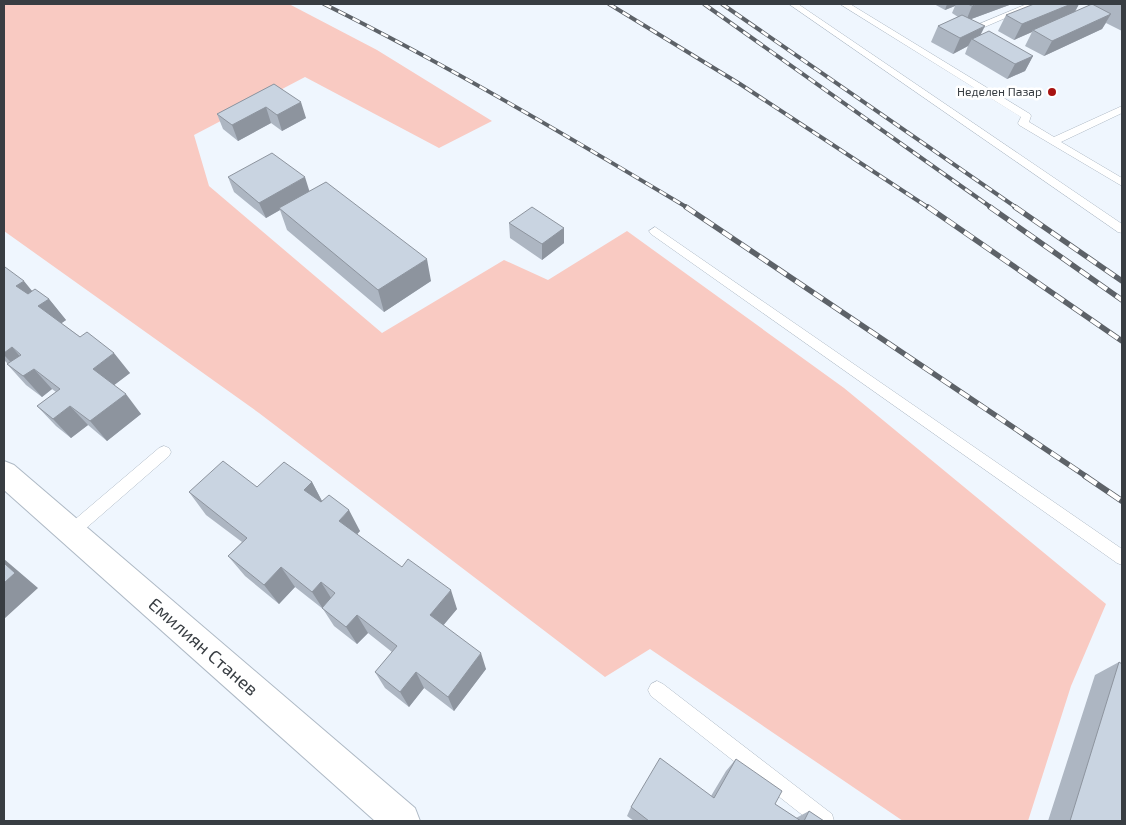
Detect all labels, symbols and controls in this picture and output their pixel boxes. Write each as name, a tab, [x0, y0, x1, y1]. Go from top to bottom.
place label: Неделен Пазар	[957, 84, 1042, 98]
marker: Неделен Пазар	[1046, 86, 1058, 98]
street label: Емилиян Станев	[144, 593, 263, 700]

